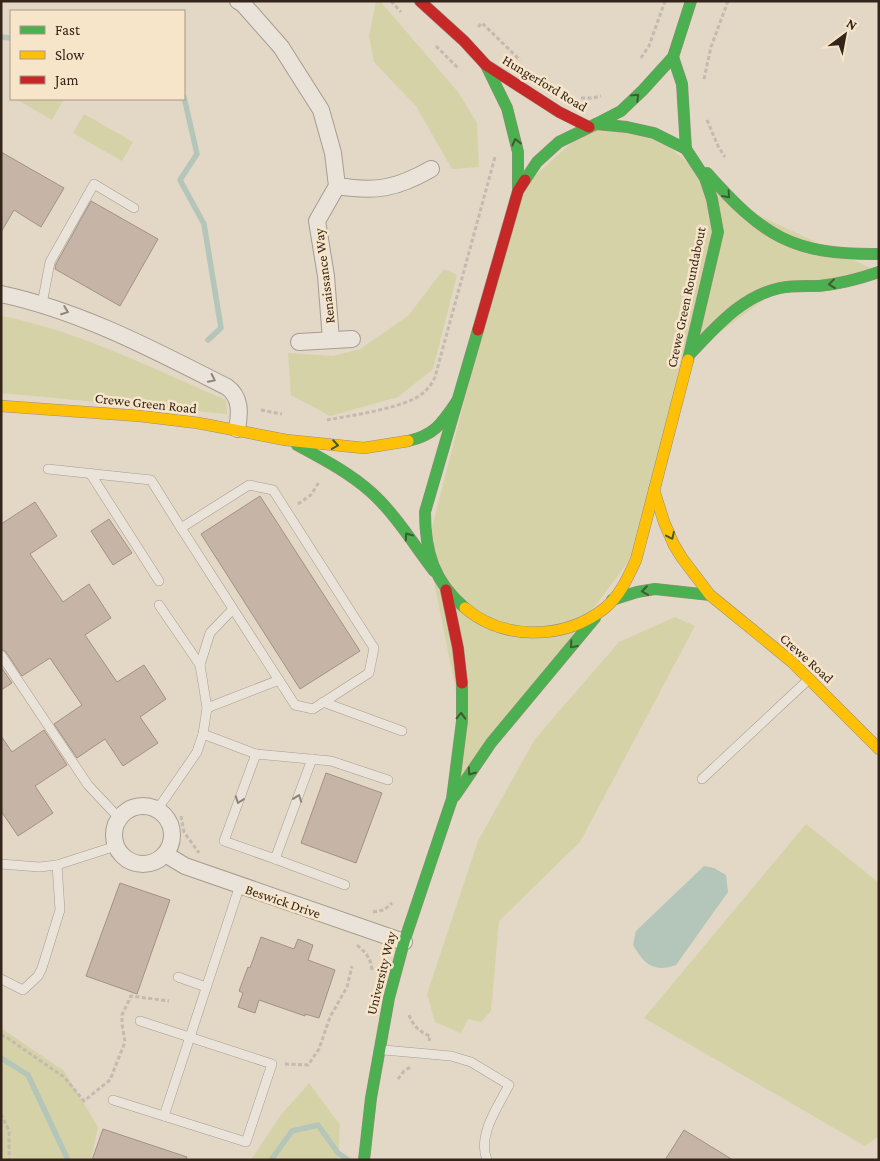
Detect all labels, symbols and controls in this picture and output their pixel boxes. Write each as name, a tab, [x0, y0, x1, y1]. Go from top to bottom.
legend	[10, 10, 185, 100]
north arrow	[820, 10, 870, 60]
text: N	[844, 15, 861, 34]
text: Fast	[55, 22, 81, 38]
text: Slow	[55, 47, 85, 63]
street label: Hungerford Road	[500, 51, 591, 115]
text: Jam	[53, 72, 78, 89]
one-way arrow	[630, 94, 639, 103]
one-way arrow	[511, 138, 522, 147]
one-way arrow	[721, 190, 730, 199]
street label: Crewe Green Roundabout	[663, 225, 709, 369]
street label: Renaissance Way	[310, 227, 338, 325]
one-way arrow	[828, 278, 836, 289]
one-way arrow	[60, 305, 69, 316]
one-way arrow	[207, 373, 216, 383]
street label: Crewe Green Road	[94, 390, 198, 416]
one-way arrow	[331, 439, 339, 450]
one-way arrow	[664, 531, 675, 540]
one-way arrow	[405, 532, 414, 542]
one-way arrow	[640, 585, 649, 595]
street label: Crewe Road	[777, 630, 837, 687]
one-way arrow	[570, 639, 578, 648]
one-way arrow	[456, 712, 467, 720]
one-way arrow	[468, 766, 477, 776]
one-way arrow	[291, 794, 302, 803]
one-way arrow	[235, 795, 245, 804]
street label: Beswick Drive	[243, 881, 323, 921]
street label: University Way	[363, 929, 399, 1016]

